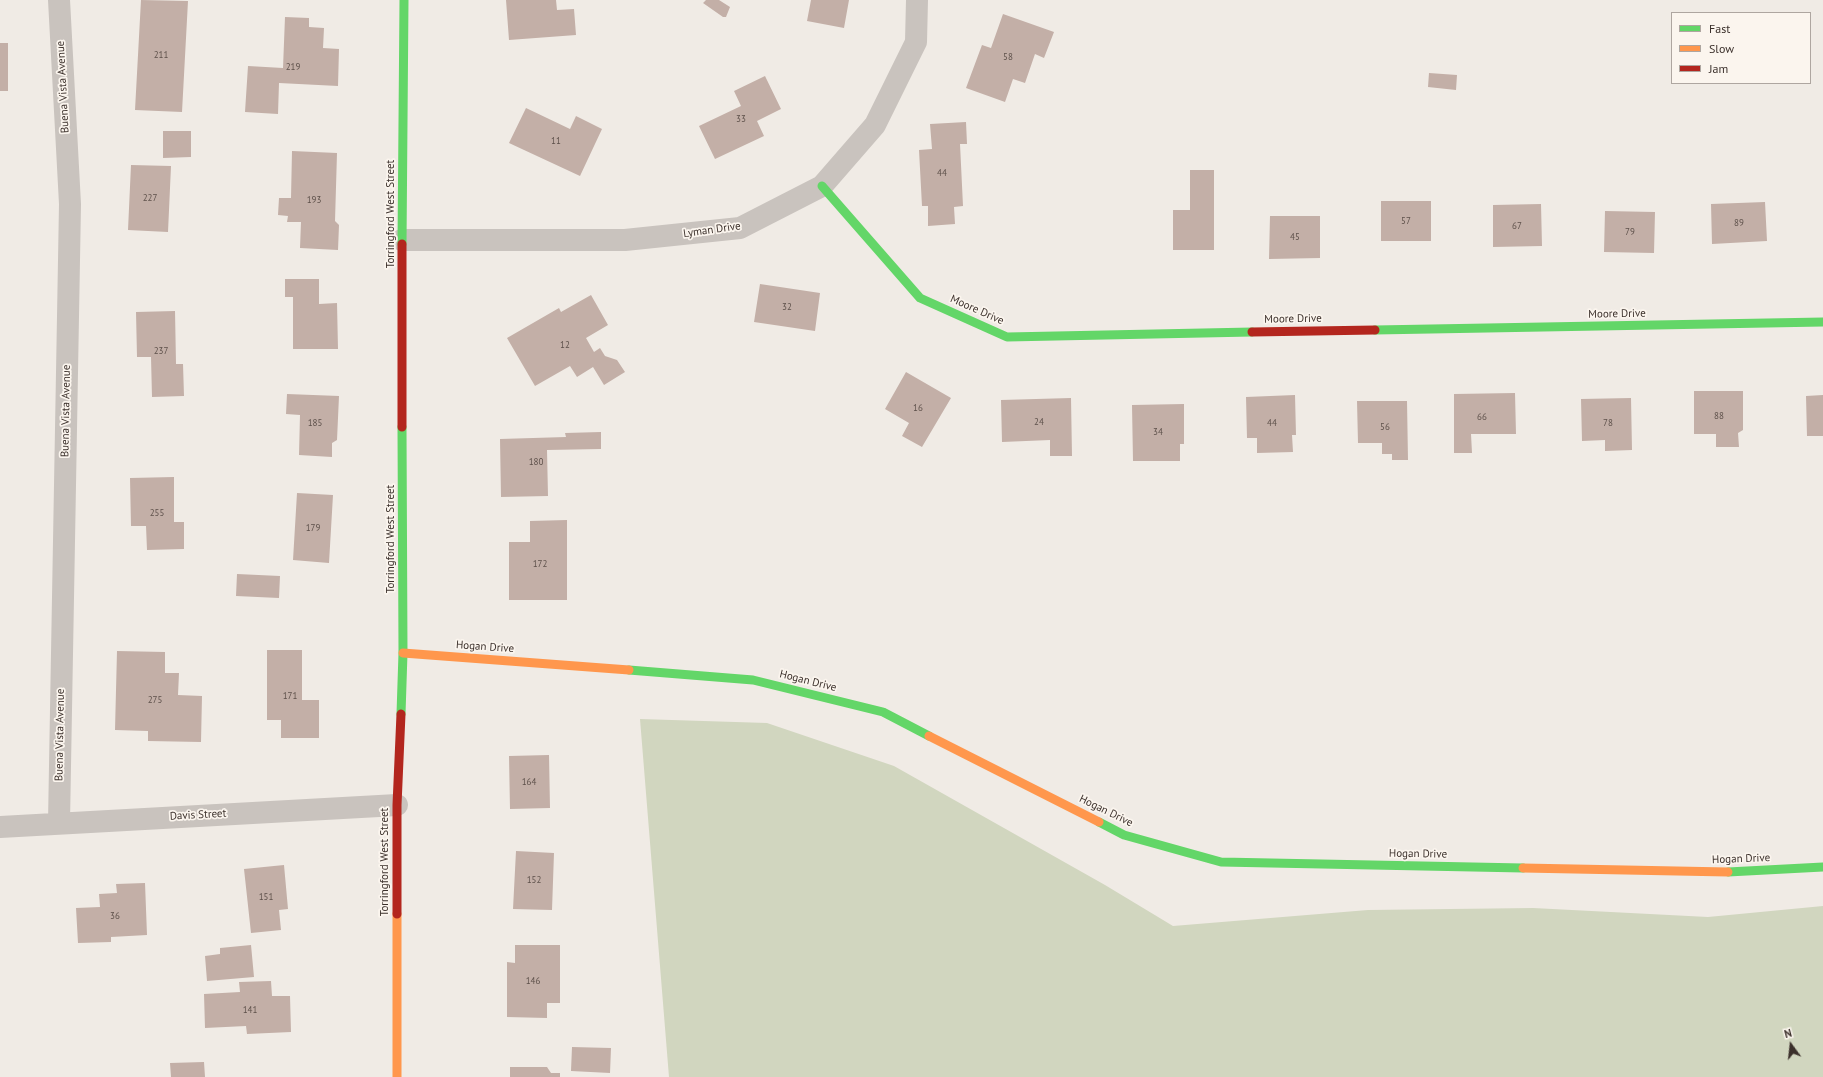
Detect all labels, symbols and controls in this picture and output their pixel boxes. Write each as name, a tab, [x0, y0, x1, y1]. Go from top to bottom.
legend	[1671, 12, 1811, 84]
text: Fast	[1709, 21, 1730, 36]
street label: Buena Vista Avenue	[54, 40, 72, 134]
text: Slow	[1709, 41, 1734, 56]
house number: 211	[154, 50, 168, 60]
house number: 58	[1003, 52, 1013, 62]
text: Jam	[1709, 61, 1728, 76]
house number: 219	[286, 62, 300, 72]
house number: 33	[736, 114, 746, 124]
house number: 11	[551, 136, 561, 146]
street label: Torringford West Street	[384, 160, 398, 268]
house number: 44	[937, 168, 947, 178]
house number: 227	[143, 193, 157, 203]
house number: 193	[307, 195, 321, 205]
house number: 57	[1401, 216, 1411, 226]
house number: 89	[1734, 218, 1744, 228]
street label: Lyman Drive	[682, 219, 742, 241]
house number: 67	[1512, 221, 1522, 231]
house number: 79	[1625, 227, 1635, 237]
house number: 45	[1290, 232, 1300, 242]
street label: Moore Drive	[948, 292, 1006, 328]
house number: 32	[782, 302, 792, 312]
street label: Moore Drive	[1588, 307, 1646, 321]
street label: Moore Drive	[1264, 312, 1322, 326]
house number: 12	[560, 340, 570, 350]
house number: 237	[154, 346, 168, 356]
street label: Buena Vista Avenue	[59, 365, 73, 457]
house number: 16	[913, 403, 923, 413]
house number: 88	[1714, 411, 1724, 421]
house number: 66	[1477, 412, 1487, 422]
house number: 24	[1034, 417, 1044, 427]
house number: 185	[308, 418, 322, 428]
house number: 44	[1267, 418, 1277, 428]
house number: 78	[1603, 418, 1613, 428]
house number: 56	[1380, 422, 1390, 432]
house number: 34	[1153, 427, 1163, 437]
house number: 180	[529, 457, 543, 467]
street label: Torringford West Street	[384, 485, 398, 593]
house number: 255	[150, 508, 164, 518]
house number: 179	[306, 523, 320, 533]
house number: 172	[533, 559, 547, 569]
street label: Hogan Drive	[455, 638, 515, 656]
street label: Hogan Drive	[778, 668, 838, 694]
street label: Buena Vista Avenue	[53, 689, 67, 781]
house number: 171	[283, 691, 297, 701]
house number: 275	[148, 695, 162, 705]
house number: 164	[522, 777, 536, 787]
street label: Hogan Drive	[1077, 792, 1135, 830]
street label: Davis Street	[169, 807, 227, 823]
street label: Torringford West Street	[378, 808, 392, 916]
street label: Hogan Drive	[1389, 847, 1447, 861]
street label: Hogan Drive	[1712, 851, 1770, 867]
house number: 152	[527, 875, 541, 885]
house number: 151	[259, 892, 273, 902]
house number: 36	[110, 911, 120, 921]
house number: 146	[526, 976, 540, 986]
house number: 141	[243, 1005, 257, 1015]
north arrow	[1771, 1025, 1811, 1065]
text: N	[1783, 1026, 1793, 1041]

